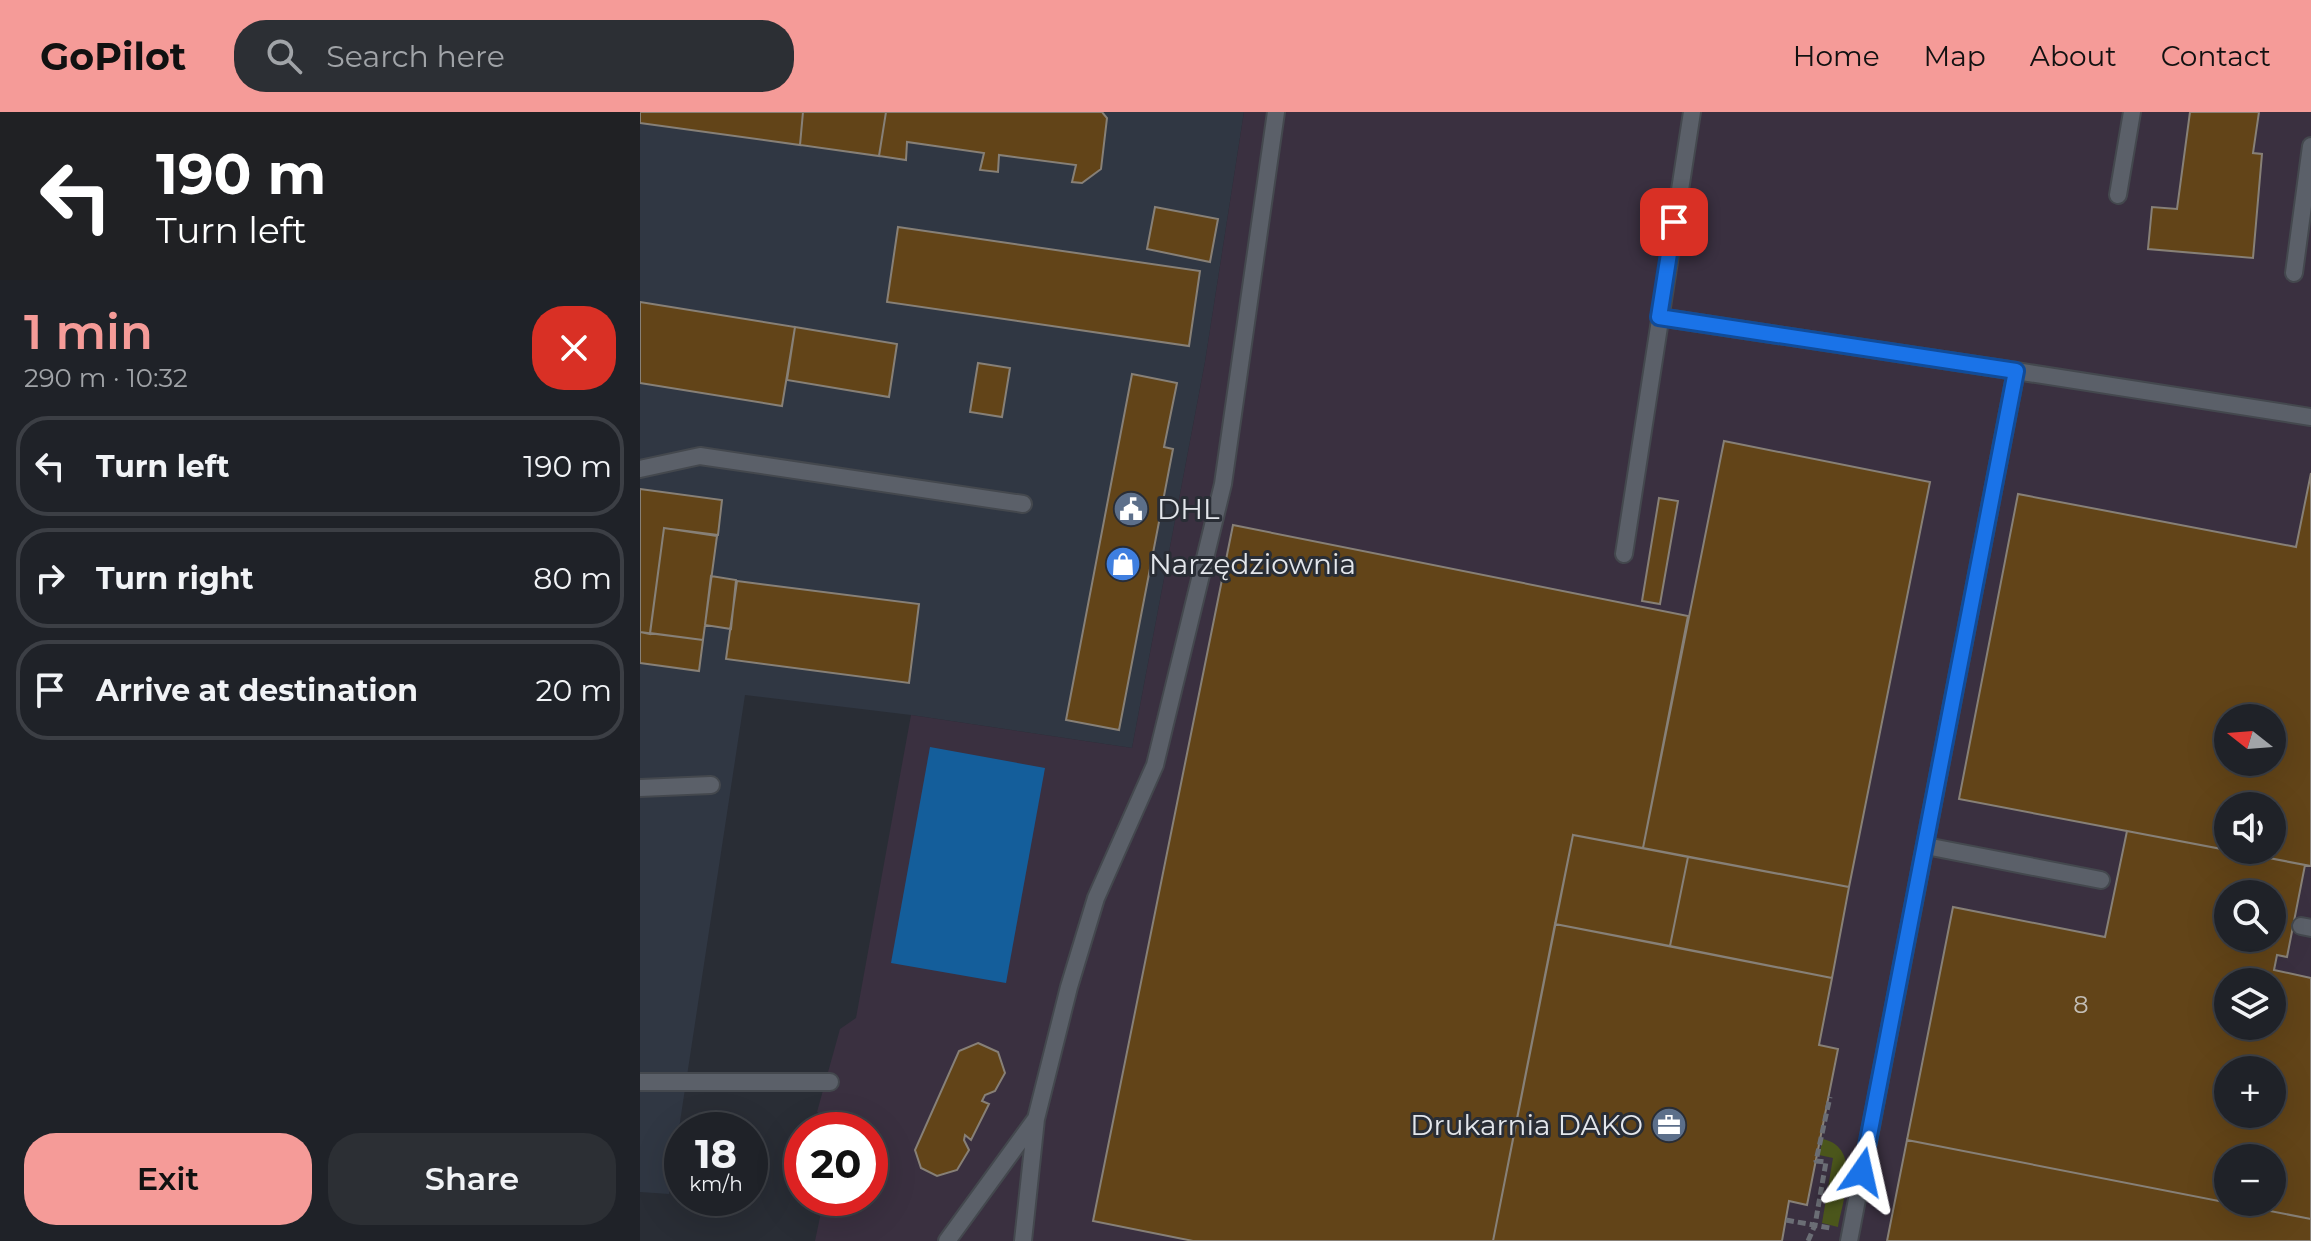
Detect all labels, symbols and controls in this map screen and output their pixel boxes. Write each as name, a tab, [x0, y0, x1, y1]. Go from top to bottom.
search box	[234, 20, 794, 92]
text: GoPilot	[40, 33, 186, 80]
icon: search	[262, 34, 306, 78]
text: Search here	[326, 38, 505, 75]
text: Home	[1793, 39, 1880, 73]
text: Map	[1924, 39, 1986, 73]
text: About	[2030, 39, 2117, 73]
text: Contact	[2161, 39, 2271, 73]
text: 190 m	[156, 140, 326, 208]
icon: left	[24, 144, 128, 248]
pin	[1640, 188, 1708, 256]
icon: arrive	[1652, 200, 1696, 244]
text: Turn left	[156, 208, 307, 252]
text: 1 min	[24, 303, 153, 361]
button: close	[532, 306, 616, 390]
text: 290 m · 10:32	[24, 362, 188, 394]
icon: left	[28, 444, 72, 488]
text: Turn left	[96, 448, 229, 485]
text: 190 m	[523, 448, 612, 485]
public building icon: DHL	[1112, 490, 1150, 528]
place label: DHL	[1157, 492, 1220, 526]
shop icon: Narzędziownia	[1104, 545, 1142, 583]
place label: Narzędziownia	[1149, 547, 1356, 581]
icon: right	[28, 556, 72, 600]
text: Turn right	[96, 560, 253, 597]
text: 80 m	[533, 560, 612, 597]
icon: arrive	[28, 668, 72, 712]
text: Arrive at destination	[96, 672, 418, 709]
text: 20 m	[535, 672, 612, 709]
north arrow	[2214, 704, 2286, 776]
map controls	[2214, 704, 2286, 1216]
button: sound	[2214, 792, 2286, 864]
button: search	[2214, 880, 2286, 952]
button: layers	[2214, 968, 2286, 1040]
house number: 8	[2073, 990, 2089, 1019]
button: +	[2214, 1056, 2286, 1128]
office icon: Drukarnia DAKO	[1650, 1106, 1688, 1144]
place label: Drukarnia DAKO	[1410, 1108, 1643, 1142]
speed limit sign: 20	[784, 1112, 888, 1216]
text: 18	[695, 1129, 737, 1178]
position arrow	[1820, 1130, 1904, 1214]
button: Exit	[24, 1133, 312, 1225]
button: Share	[328, 1133, 616, 1225]
button: −	[2214, 1144, 2286, 1216]
text: km/h	[689, 1172, 743, 1196]

